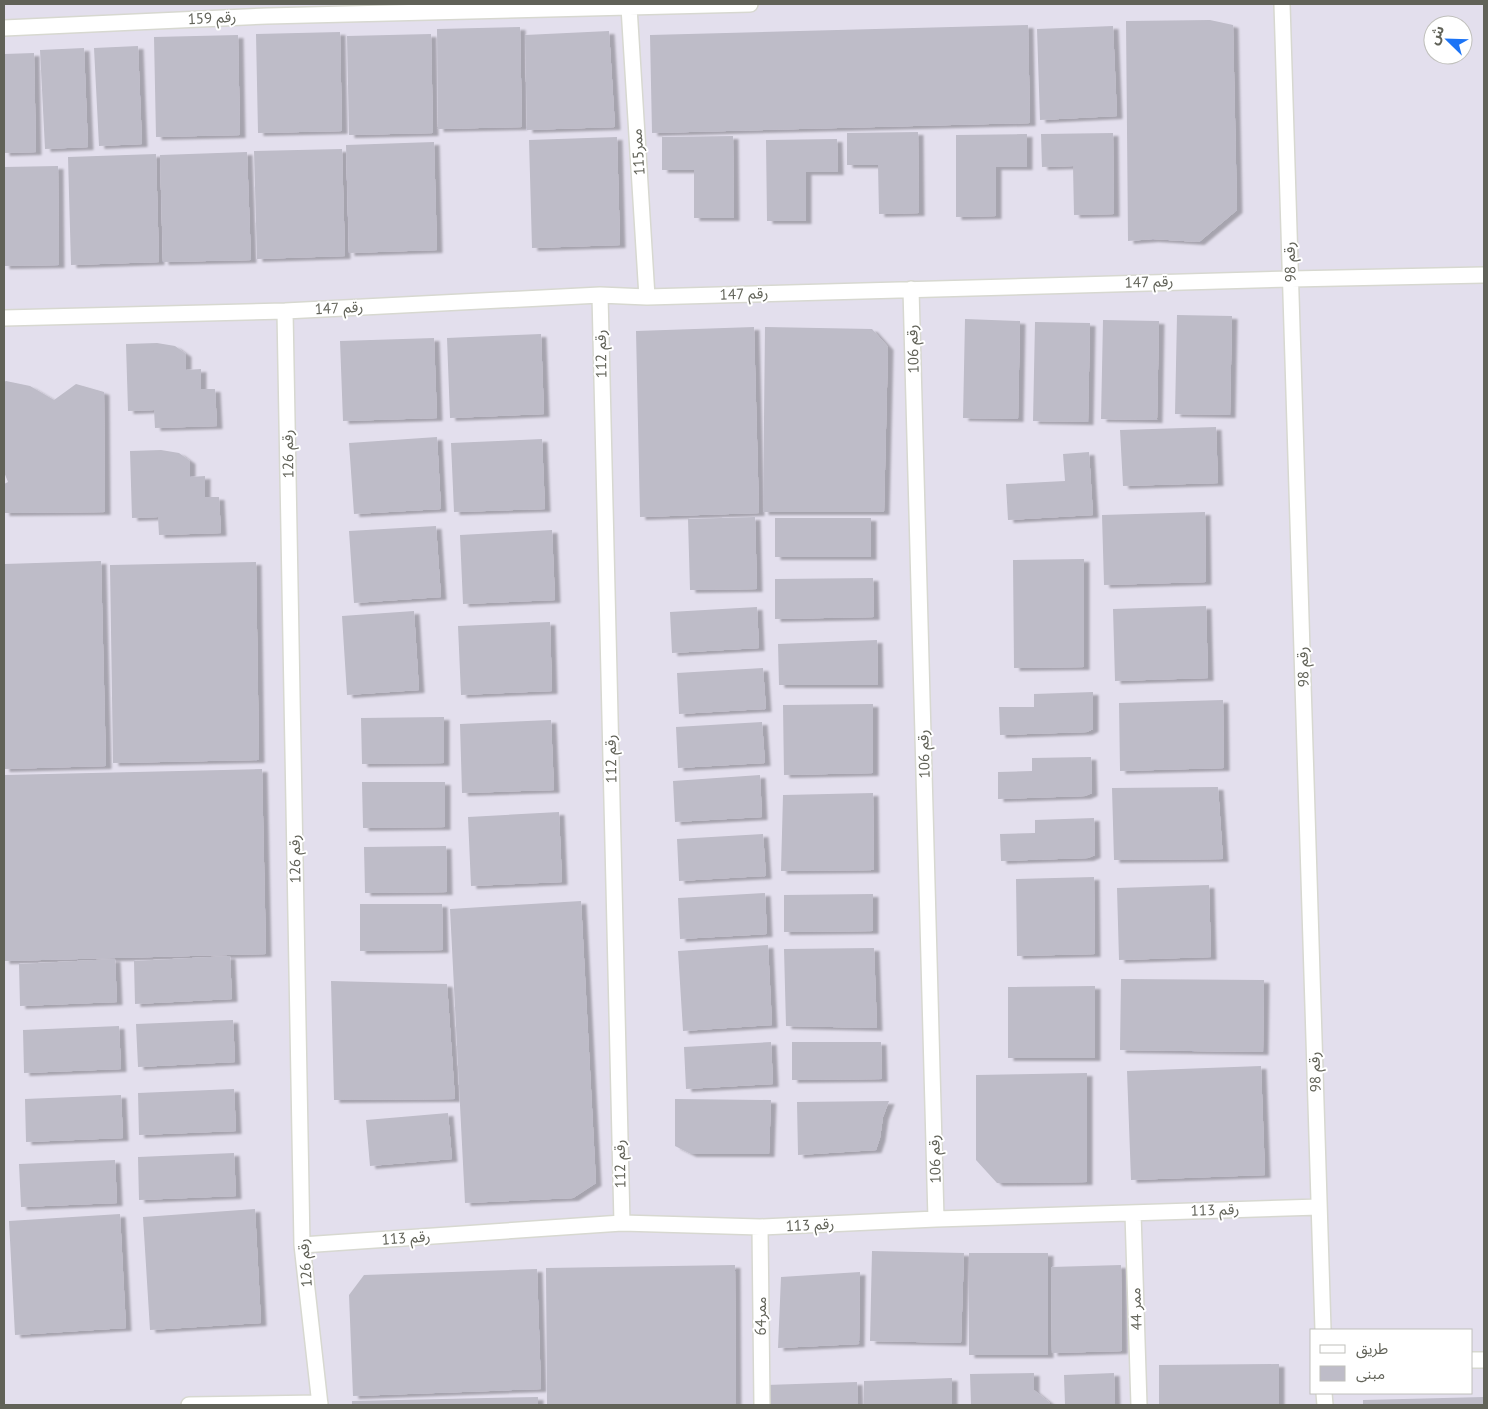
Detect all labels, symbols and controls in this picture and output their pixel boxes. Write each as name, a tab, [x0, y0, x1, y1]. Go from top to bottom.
street label: رقم 159	[187, 7, 237, 30]
north arrow	[1423, 15, 1473, 65]
text: ش	[1424, 23, 1448, 47]
street label: ممر115	[626, 128, 649, 176]
street label: رقم 98	[1279, 241, 1302, 283]
street label: رقم 147	[1124, 271, 1174, 294]
street label: رقم 147	[719, 283, 769, 306]
street label: رقم 147	[314, 297, 364, 320]
street label: رقم 106	[902, 324, 925, 374]
street label: رقم 112	[591, 329, 612, 379]
street label: رقم 126	[278, 429, 299, 479]
street label: رقم 98	[1292, 646, 1315, 688]
street label: رقم 106	[913, 729, 936, 779]
street label: رقم 112	[601, 734, 622, 784]
street label: رقم 126	[285, 834, 306, 884]
street label: رقم 98	[1304, 1051, 1327, 1093]
street label: رقم 106	[924, 1134, 947, 1184]
street label: رقم 112	[610, 1139, 631, 1189]
street label: رقم 113	[1190, 1199, 1240, 1222]
street label: رقم 113	[785, 1214, 835, 1237]
street label: رقم 113	[381, 1226, 431, 1251]
street label: رقم 126	[293, 1238, 318, 1288]
street label: ممر 44	[1125, 1287, 1146, 1331]
street label: ممر64	[751, 1297, 770, 1335]
legend	[1310, 1329, 1473, 1394]
text: طريق	[1356, 1339, 1388, 1359]
text: مبنى	[1356, 1364, 1385, 1383]

